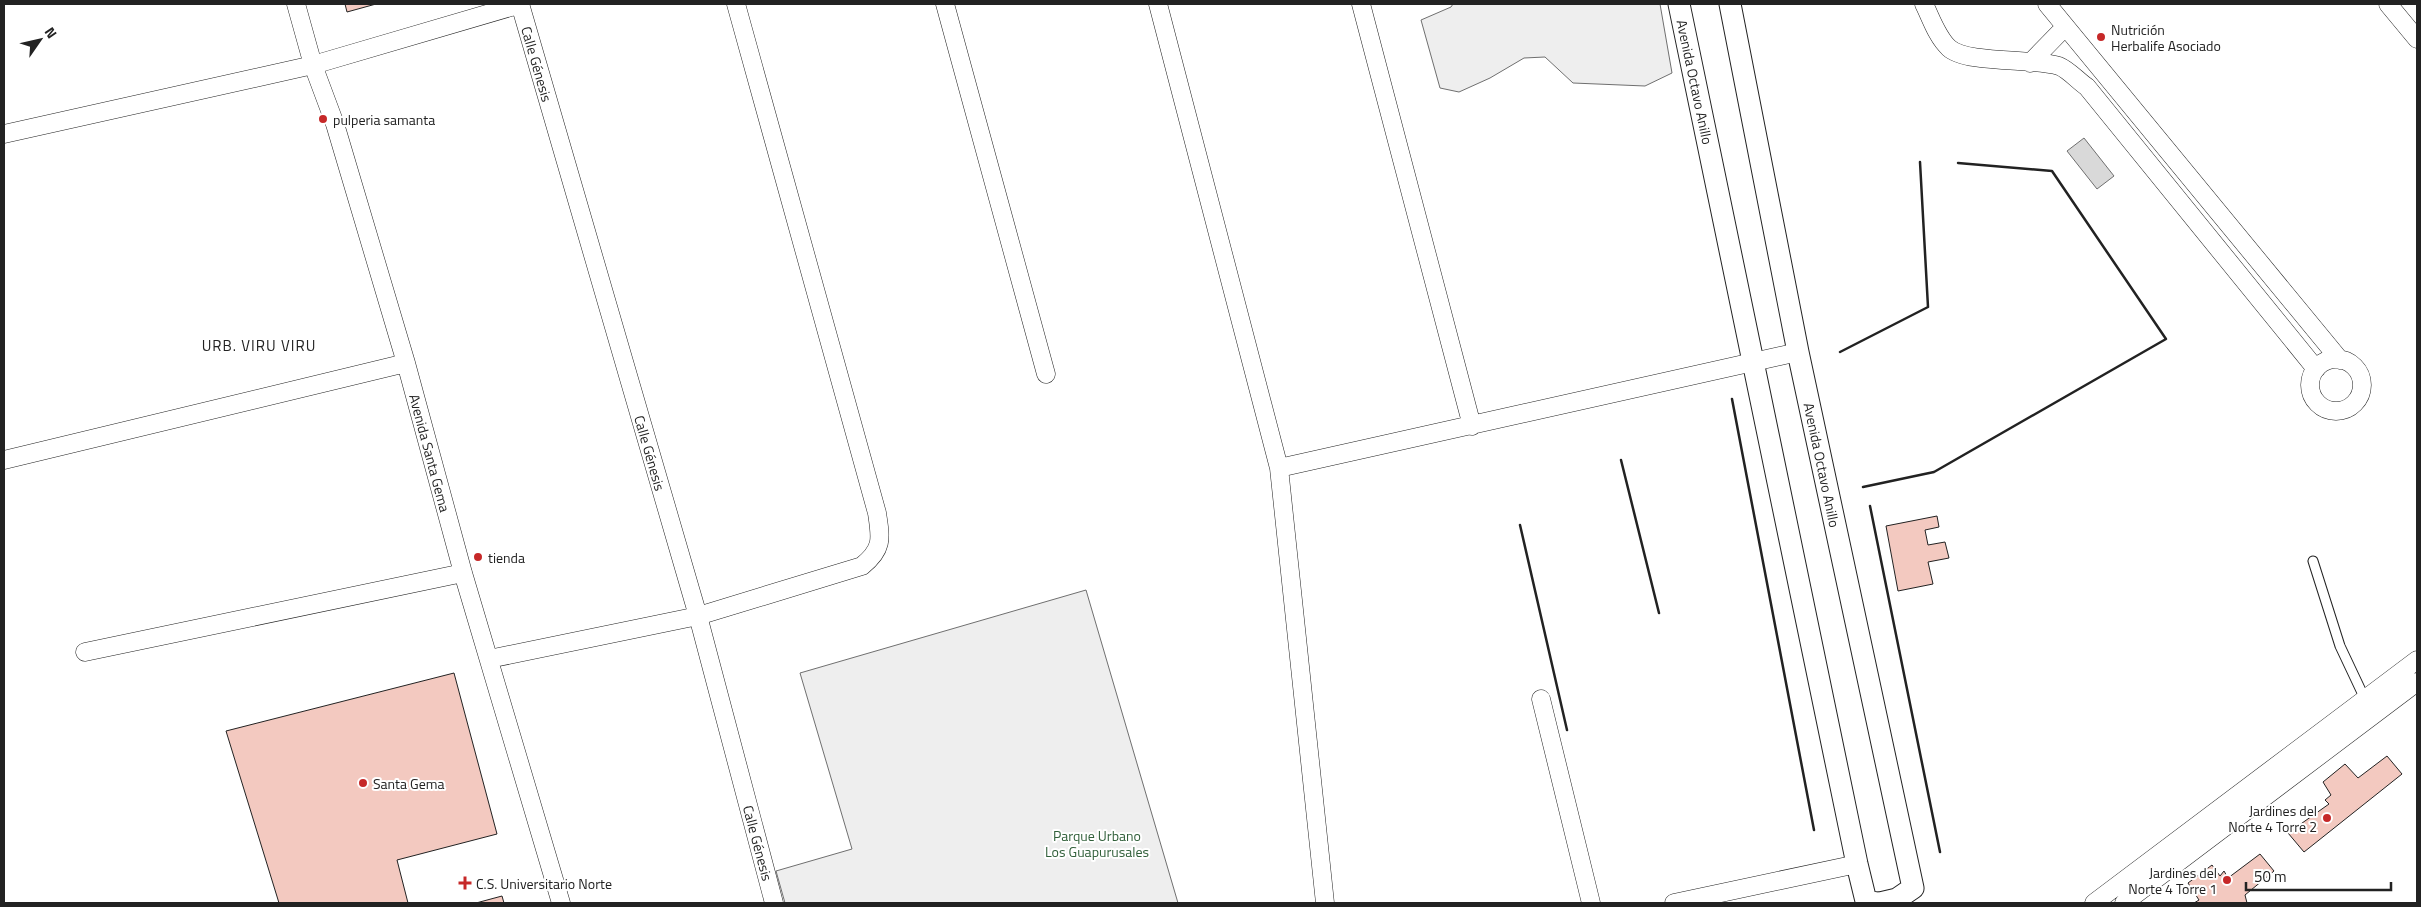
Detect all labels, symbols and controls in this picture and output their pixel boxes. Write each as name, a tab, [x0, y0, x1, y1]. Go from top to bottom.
north arrow	[15, 15, 65, 65]
street label: Avenida Octavo Anillo	[1672, 18, 1718, 146]
place label: Nutrición Herbalife Asociado	[2111, 19, 2221, 56]
text: N	[40, 23, 63, 42]
street label: Calle Génesis	[516, 24, 558, 104]
marker: Nutrición Herbalife Asociado	[2095, 31, 2107, 43]
place label: pulperia samanta	[333, 109, 435, 130]
marker: pulperia samanta	[317, 113, 329, 125]
district label: URB. VIRU VIRU	[202, 334, 316, 357]
street label: Avenida Santa Gema	[404, 392, 456, 514]
street label: Avenida Octavo Anillo	[1799, 401, 1845, 529]
street label: Calle Génesis	[629, 413, 671, 493]
place label: tienda	[488, 547, 525, 568]
marker: tienda	[472, 551, 484, 563]
place label: Santa Gema	[373, 773, 445, 794]
marker: Santa Gema	[357, 777, 369, 789]
place label: Jardines del Norte 4 Torre 2	[2228, 800, 2317, 837]
street label: Calle Génesis	[738, 803, 778, 883]
marker: Jardines del Norte 4 Torre 2	[2321, 812, 2333, 824]
park label: Parque Urbano Los Guapurusales	[1045, 825, 1149, 862]
scale bar	[2246, 860, 2391, 892]
place label: Jardines del Norte 4 Torre 1	[2128, 862, 2217, 899]
text: 50 m	[2254, 865, 2287, 888]
place label: C.S. Universitario Norte	[476, 873, 612, 894]
marker: Jardines del Norte 4 Torre 1	[2221, 874, 2233, 886]
marker: C.S. Universitario Norte	[458, 876, 472, 890]

